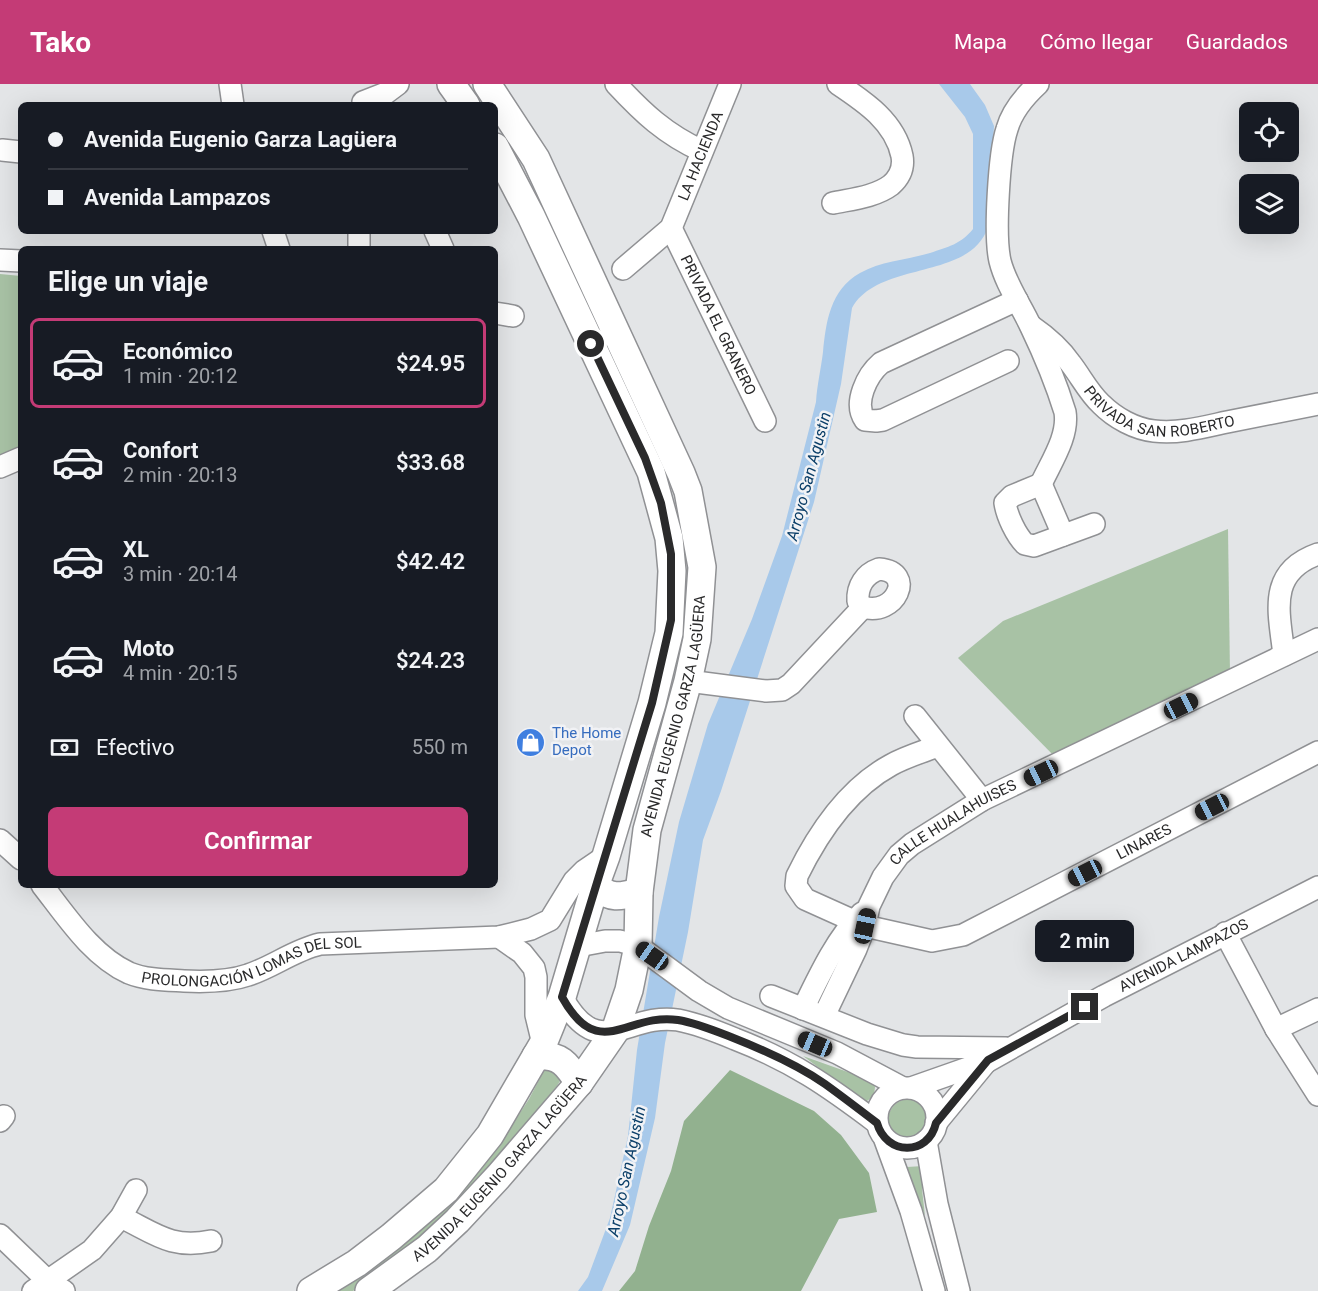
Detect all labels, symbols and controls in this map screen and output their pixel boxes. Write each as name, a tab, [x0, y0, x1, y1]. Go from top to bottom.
text: Tako	[30, 26, 91, 59]
text: Mapa	[954, 30, 1007, 54]
text: Cómo llegar	[1040, 30, 1153, 54]
text: Guardados	[1186, 30, 1288, 54]
map controls	[1239, 102, 1299, 234]
button: locate	[1239, 102, 1299, 162]
street label: LA HACIENDA	[674, 108, 727, 203]
text: Avenida Eugenio Garza Lagüera	[84, 127, 397, 152]
button: layers	[1239, 174, 1299, 234]
text: Avenida Lampazos	[84, 185, 271, 210]
street label: PRIVADA EL GRANERO	[677, 252, 760, 398]
text: Elige un viaje	[48, 266, 208, 298]
route start	[577, 330, 604, 357]
icon: car	[51, 336, 105, 390]
text: Económico	[123, 339, 233, 364]
text: $24.95	[396, 351, 465, 376]
text: 1 min · 20:12	[123, 364, 238, 388]
street label: PRIVADA SAN ROBERTO	[1080, 383, 1236, 441]
water label: Arroyo San Agustin	[782, 410, 835, 543]
icon: car	[51, 435, 105, 489]
text: Confort	[123, 438, 198, 463]
text: $33.68	[396, 450, 465, 475]
text: 2 min · 20:13	[123, 463, 238, 487]
icon: car	[51, 534, 105, 588]
text: XL	[123, 537, 149, 562]
text: $42.42	[396, 549, 465, 574]
text: 3 min · 20:14	[123, 562, 238, 586]
street label: AVENIDA EUGENIO GARZA LAGÜERA	[637, 594, 709, 838]
icon: car	[51, 633, 105, 687]
text: Moto	[123, 636, 174, 661]
text: $24.23	[396, 648, 465, 673]
text: 4 min · 20:15	[123, 661, 238, 685]
car	[1161, 690, 1201, 722]
place label: The Home Depot	[552, 724, 621, 759]
shop icon: The Home Depot	[515, 726, 547, 758]
icon: cash	[48, 731, 81, 764]
text: Efectivo	[96, 735, 174, 760]
text: 550 m	[412, 735, 468, 759]
car	[1021, 757, 1061, 789]
street label: CALLE HUALAHUISES	[886, 776, 1019, 869]
car	[1192, 791, 1232, 823]
button: Confirmar	[48, 807, 468, 876]
street label: LINARES	[1113, 820, 1175, 863]
car	[1065, 857, 1105, 889]
car	[852, 907, 878, 945]
street label: AVENIDA LAMPAZOS	[1116, 915, 1251, 996]
callout: 2 min	[1036, 920, 1134, 962]
text: 2 min	[1059, 929, 1110, 953]
street label: PROLONGACIÓN LOMAS DEL SOL	[140, 933, 362, 991]
car	[632, 938, 672, 974]
route end	[1071, 993, 1098, 1020]
car	[795, 1029, 835, 1059]
street label: AVENIDA EUGENIO GARZA LAGÜERA	[409, 1072, 591, 1266]
water label: Arroyo San Agustin	[603, 1104, 650, 1239]

